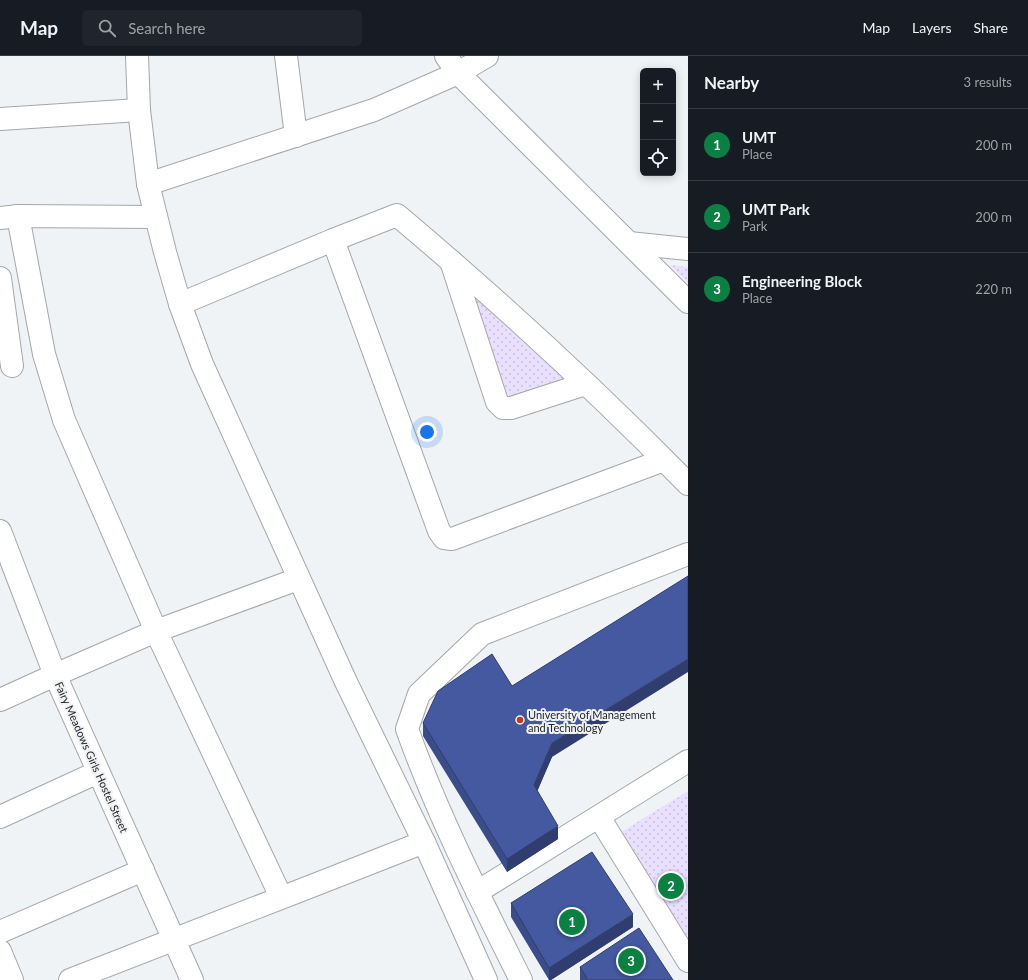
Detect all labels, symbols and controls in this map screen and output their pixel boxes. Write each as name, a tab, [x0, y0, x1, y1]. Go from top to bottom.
search box	[82, 10, 362, 46]
text: Map	[20, 16, 58, 39]
icon: search	[96, 17, 118, 39]
text: Search here	[128, 19, 206, 37]
text: Map	[862, 19, 890, 36]
text: Layers	[912, 19, 952, 36]
text: Share	[974, 19, 1008, 36]
map controls	[640, 68, 676, 176]
button: +	[640, 68, 676, 104]
text: Nearby	[704, 72, 759, 93]
text: 3 results	[964, 74, 1012, 90]
button: −	[640, 104, 676, 140]
text: UMT	[742, 128, 776, 146]
text: 1	[713, 137, 721, 153]
text: 200 m	[975, 137, 1012, 153]
button: locate	[640, 140, 676, 176]
text: Place	[742, 146, 772, 162]
text: UMT Park	[742, 200, 810, 218]
text: 2	[713, 209, 721, 225]
text: 200 m	[975, 209, 1012, 225]
text: Park	[742, 218, 767, 234]
text: Engineering Block	[742, 272, 862, 290]
text: 3	[713, 281, 721, 297]
text: 220 m	[975, 281, 1012, 297]
text: Place	[742, 290, 772, 306]
your location	[417, 422, 437, 442]
street label: Fairy Meadows Girls Hostel Street	[53, 680, 131, 834]
place label: University of Management and Technology	[528, 708, 656, 734]
marker: University of Management and Technology	[515, 715, 525, 725]
pin: 2	[658, 871, 684, 901]
pin: 1	[559, 907, 585, 937]
pin: 3	[618, 946, 644, 976]

